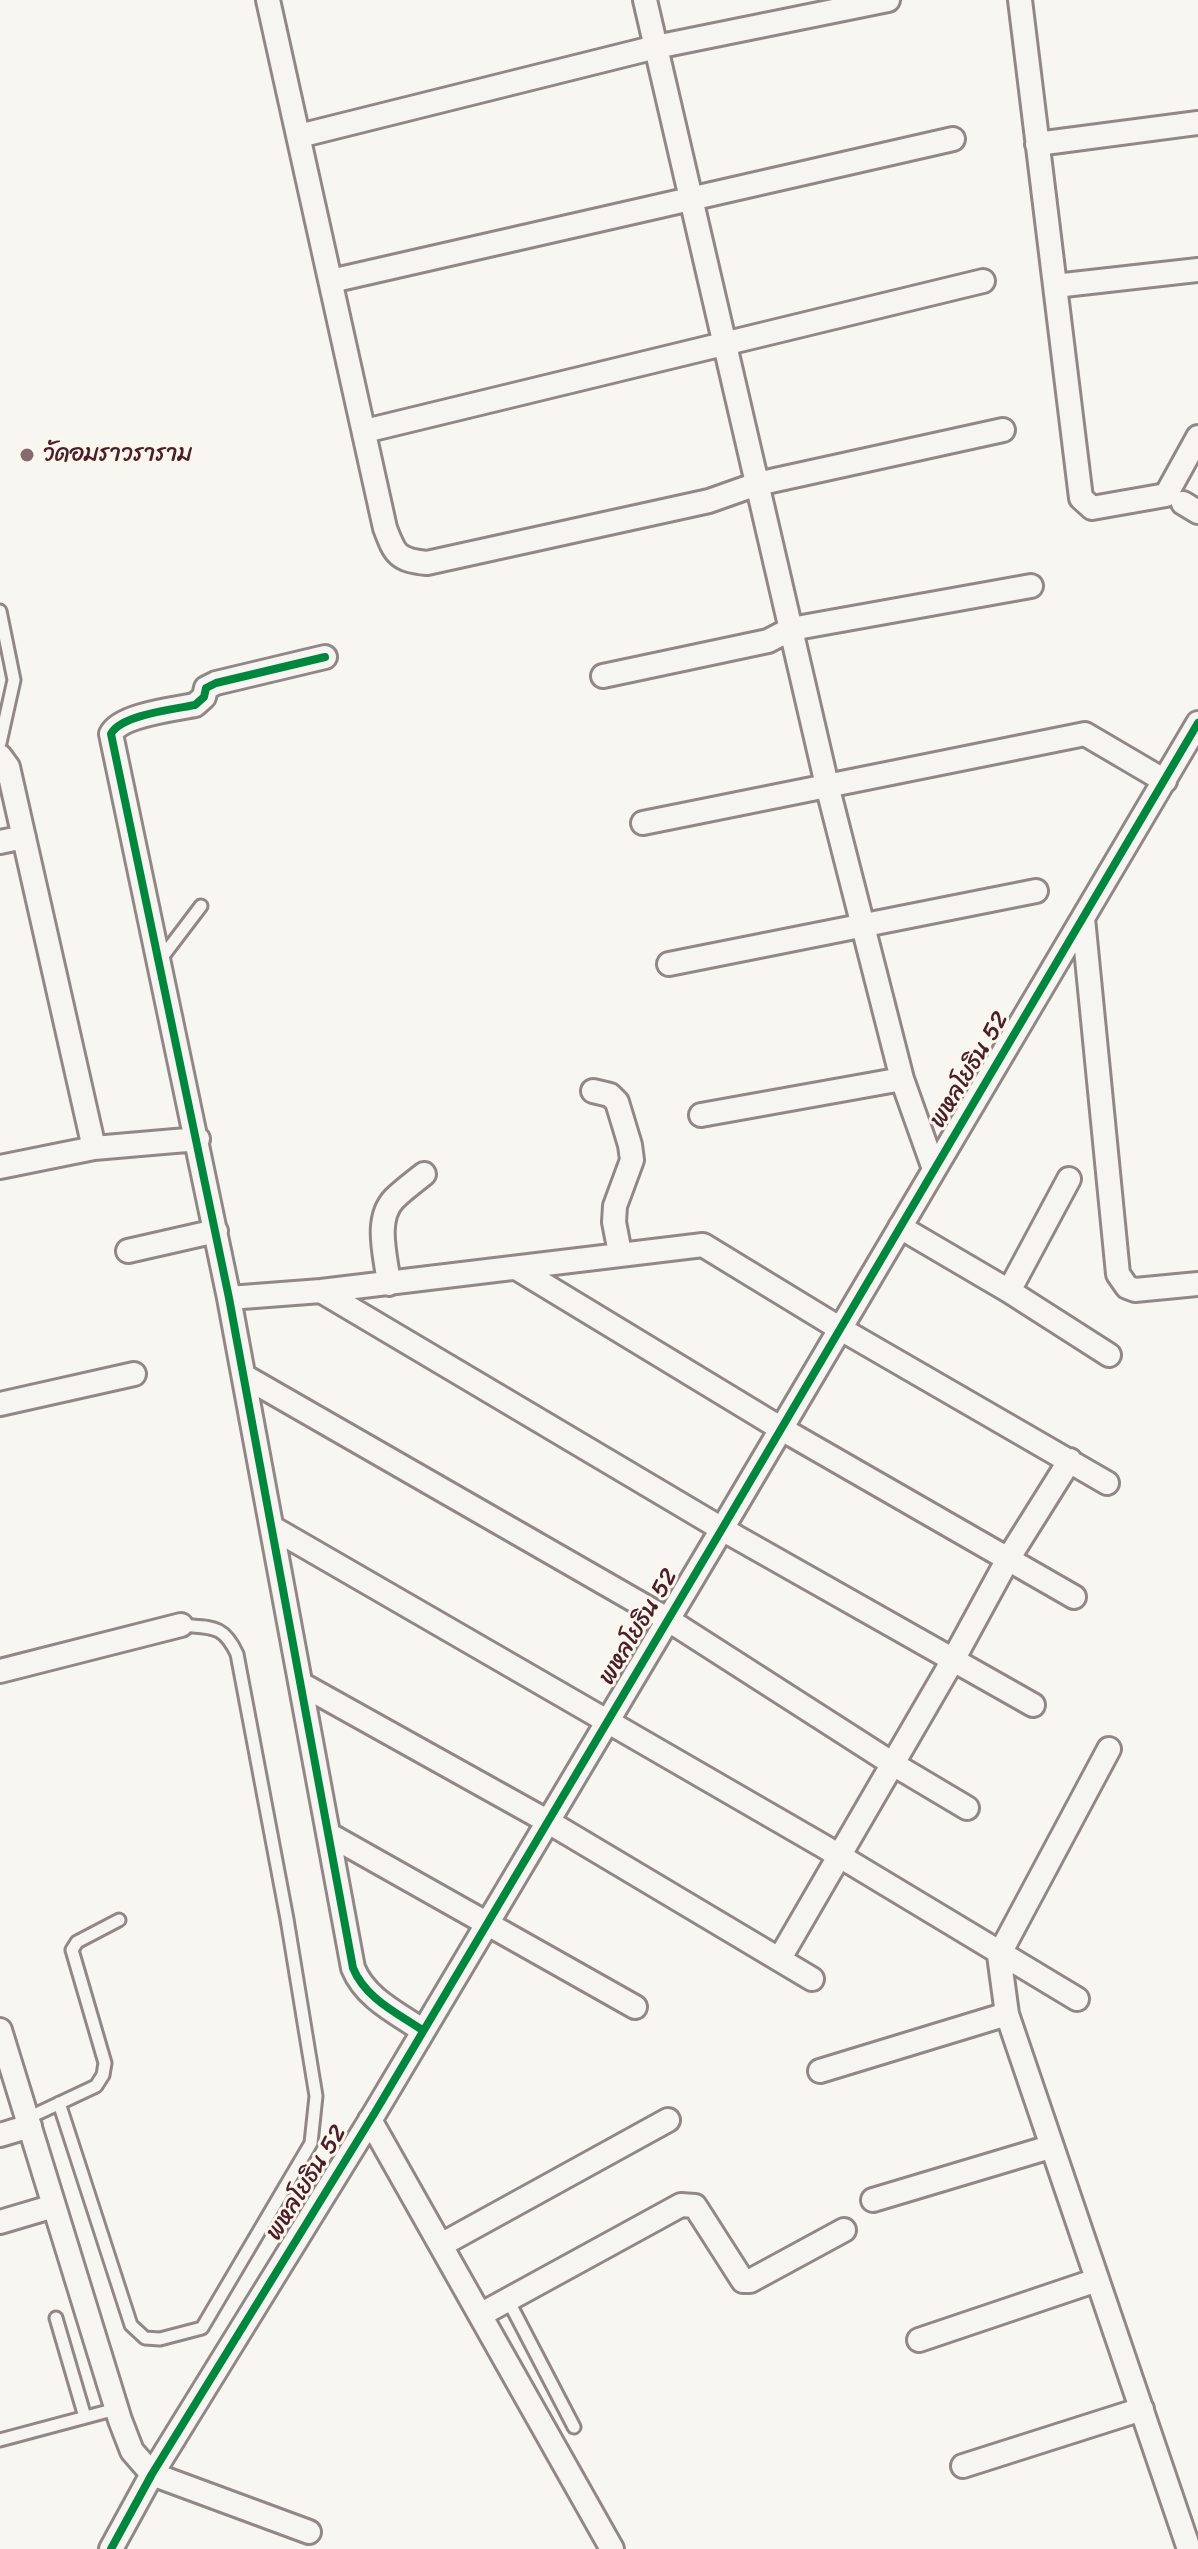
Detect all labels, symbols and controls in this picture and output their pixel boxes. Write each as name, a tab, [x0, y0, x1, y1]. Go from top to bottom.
place label: วัดอมราวราราม	[43, 441, 192, 469]
marker: วัดอมราวราราม	[18, 446, 36, 464]
street label: พหลโยธิน 52	[924, 1007, 1016, 1133]
street label: พหลโยธิน 52	[593, 1564, 685, 1690]
street label: พหลโยธิน 52	[260, 2120, 354, 2246]

